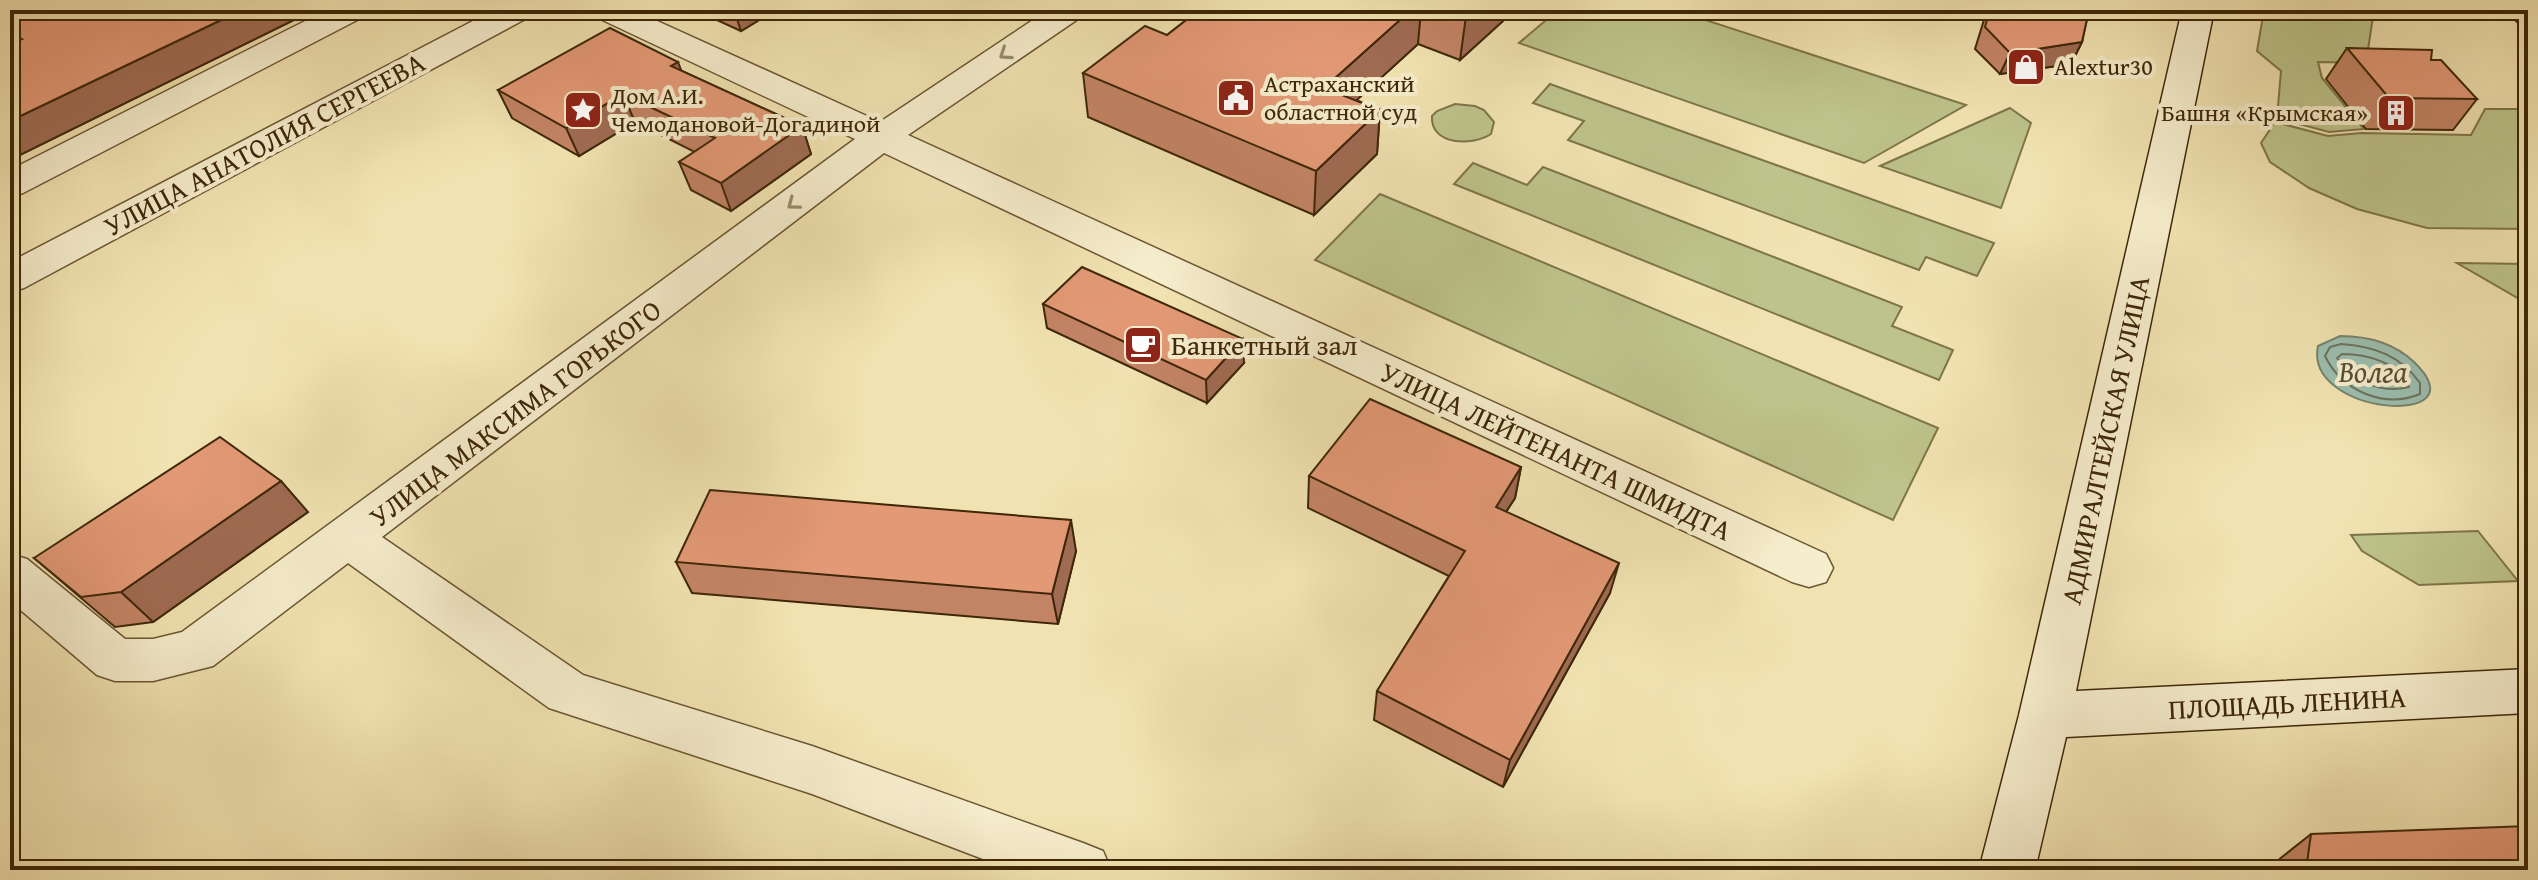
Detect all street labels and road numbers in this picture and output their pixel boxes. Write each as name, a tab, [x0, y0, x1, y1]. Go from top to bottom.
street label: УЛИЦА АНАТОЛИЯ СЕРГЕЕВА	[96, 41, 432, 246]
street label: АДМИРАЛТЕЙСКАЯ УЛИЦА	[2050, 272, 2159, 608]
street label: УЛИЦА МАКСИМА ГОРЬКОГО	[360, 289, 669, 536]
street label: УЛИЦА ЛЕЙТЕНАНТА ШМИДТА	[1374, 351, 1739, 550]
street label: ПЛОЩАДЬ ЛЕНИНА	[2167, 676, 2407, 729]

